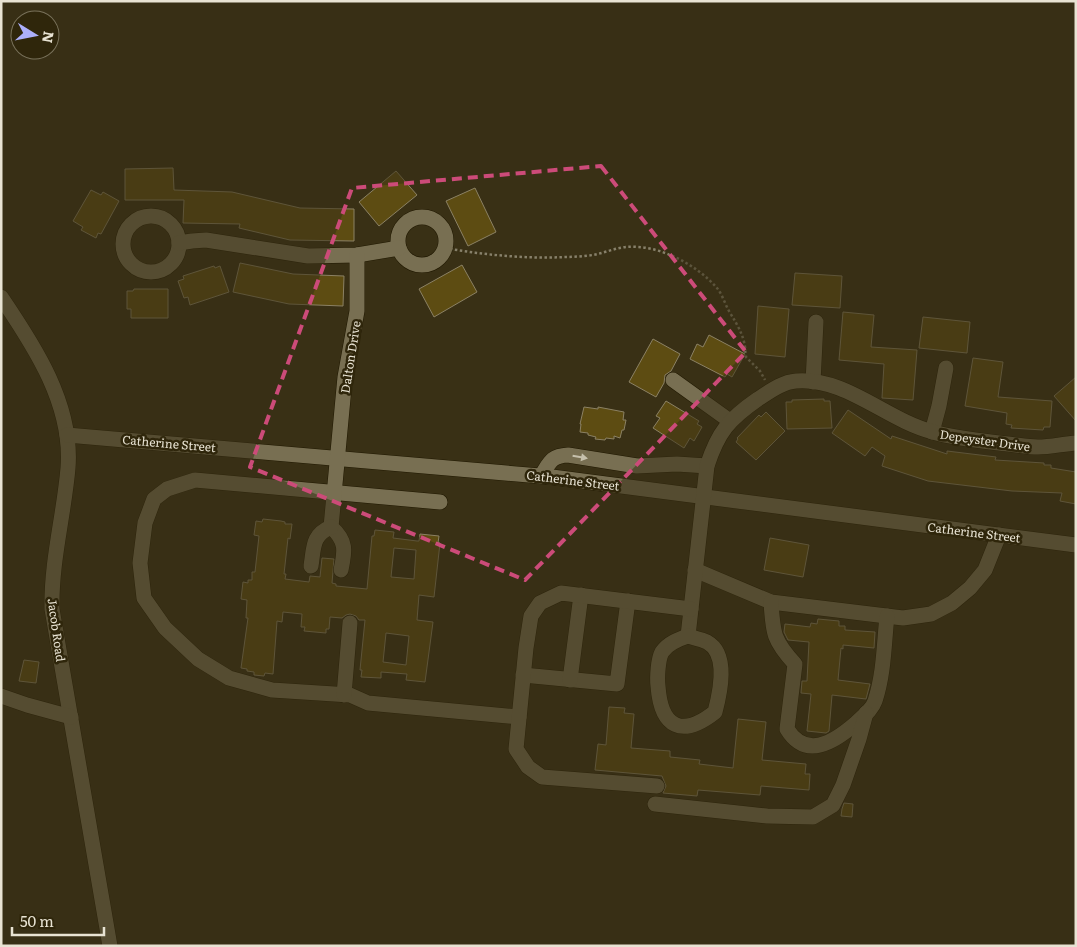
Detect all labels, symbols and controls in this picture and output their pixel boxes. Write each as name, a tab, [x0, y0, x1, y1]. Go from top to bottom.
north arrow	[10, 10, 60, 60]
text: N	[38, 30, 60, 45]
street label: Dalton Drive	[335, 319, 365, 395]
street label: Depeyster Drive	[939, 425, 1031, 455]
street label: Catherine Street	[122, 430, 217, 456]
one-way arrow	[572, 453, 588, 461]
street label: Catherine Street	[525, 465, 621, 495]
street label: Catherine Street	[926, 517, 1022, 547]
street label: Jacob Road	[44, 597, 70, 664]
scale bar	[12, 904, 105, 936]
text: 50 m	[20, 909, 54, 932]

